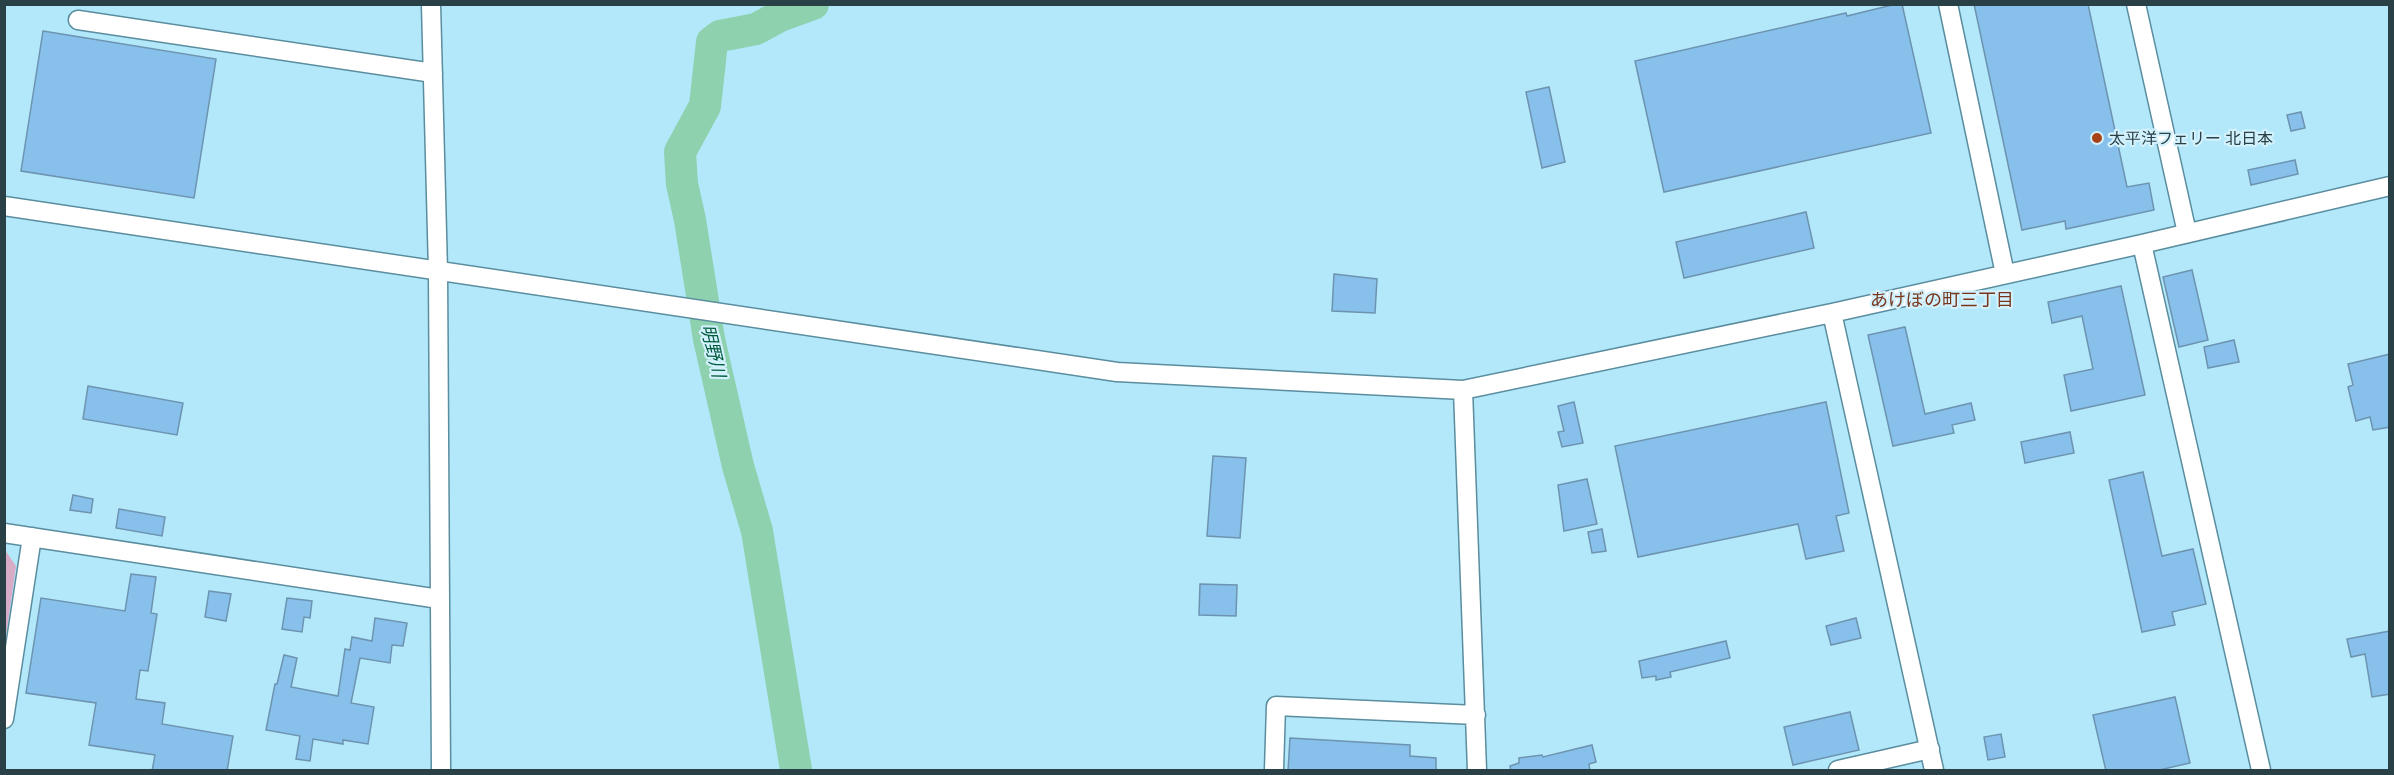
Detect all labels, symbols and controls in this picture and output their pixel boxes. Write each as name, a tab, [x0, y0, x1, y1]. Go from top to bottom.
place label: 太平洋フェリー 北日本	[2109, 128, 2273, 148]
marker: 太平洋フェリー 北日本	[2090, 131, 2104, 145]
district label: あけぼの町三丁目	[1870, 288, 2014, 311]
water label: 明野川	[696, 322, 731, 382]

